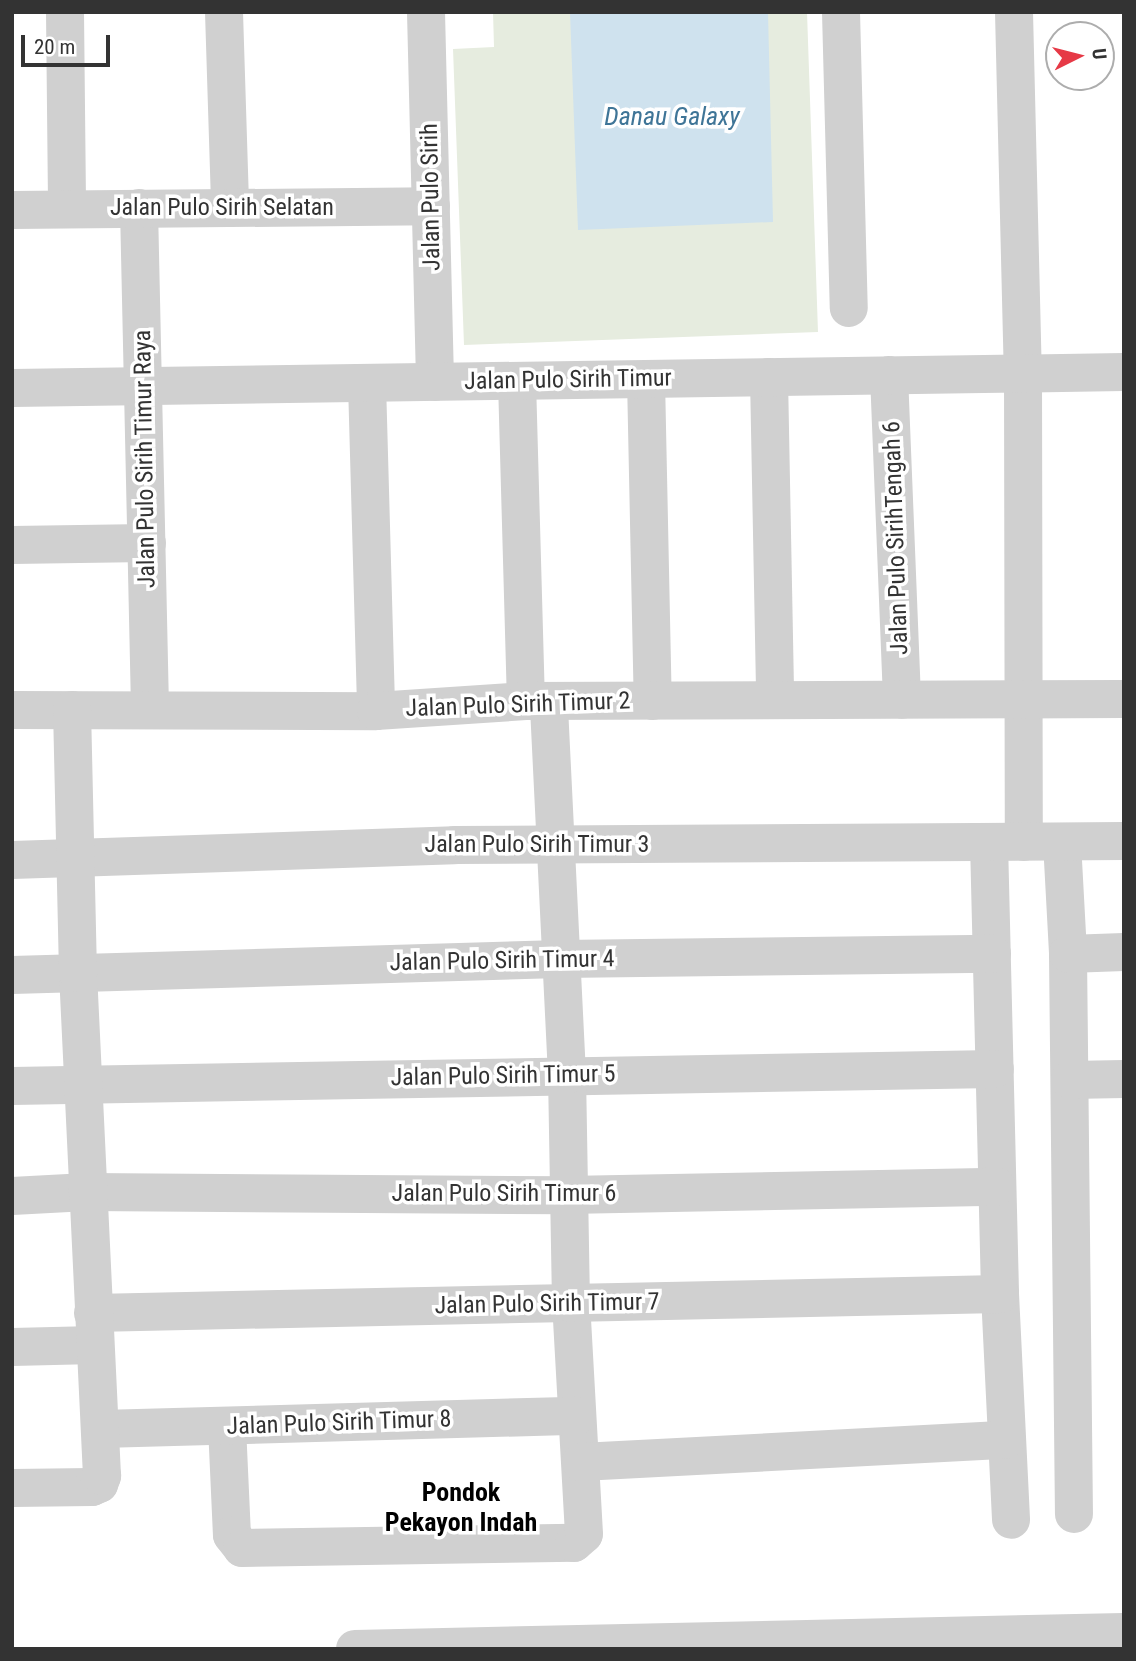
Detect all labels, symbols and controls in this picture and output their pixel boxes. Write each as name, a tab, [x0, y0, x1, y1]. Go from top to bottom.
scale bar	[24, 21, 114, 65]
north arrow	[1045, 21, 1115, 91]
text: 20 m	[34, 35, 75, 59]
text: U	[1087, 47, 1111, 61]
water label: Danau Galaxy	[604, 101, 740, 133]
street label: Jalan Pulo Sirih	[415, 123, 447, 271]
street label: Jalan Pulo Sirih Selatan	[110, 194, 334, 222]
street label: Jalan Pulo Sirih Timur Raya	[128, 329, 162, 589]
street label: Jalan Pulo Sirih Timur	[464, 364, 672, 396]
street label: Jalan Pulo SirihTengah 6	[878, 421, 914, 655]
street label: Jalan Pulo Sirih Timur 2	[405, 687, 631, 723]
street label: Jalan Pulo Sirih Timur 3	[424, 831, 650, 859]
street label: Jalan Pulo Sirih Timur 4	[389, 945, 615, 977]
street label: Jalan Pulo Sirih Timur 5	[390, 1060, 616, 1092]
street label: Jalan Pulo Sirih Timur 6	[391, 1180, 617, 1208]
street label: Jalan Pulo Sirih Timur 7	[434, 1288, 660, 1320]
street label: Jalan Pulo Sirih Timur 8	[226, 1405, 452, 1441]
district label: Pondok Pekayon Indah	[385, 1477, 537, 1538]

